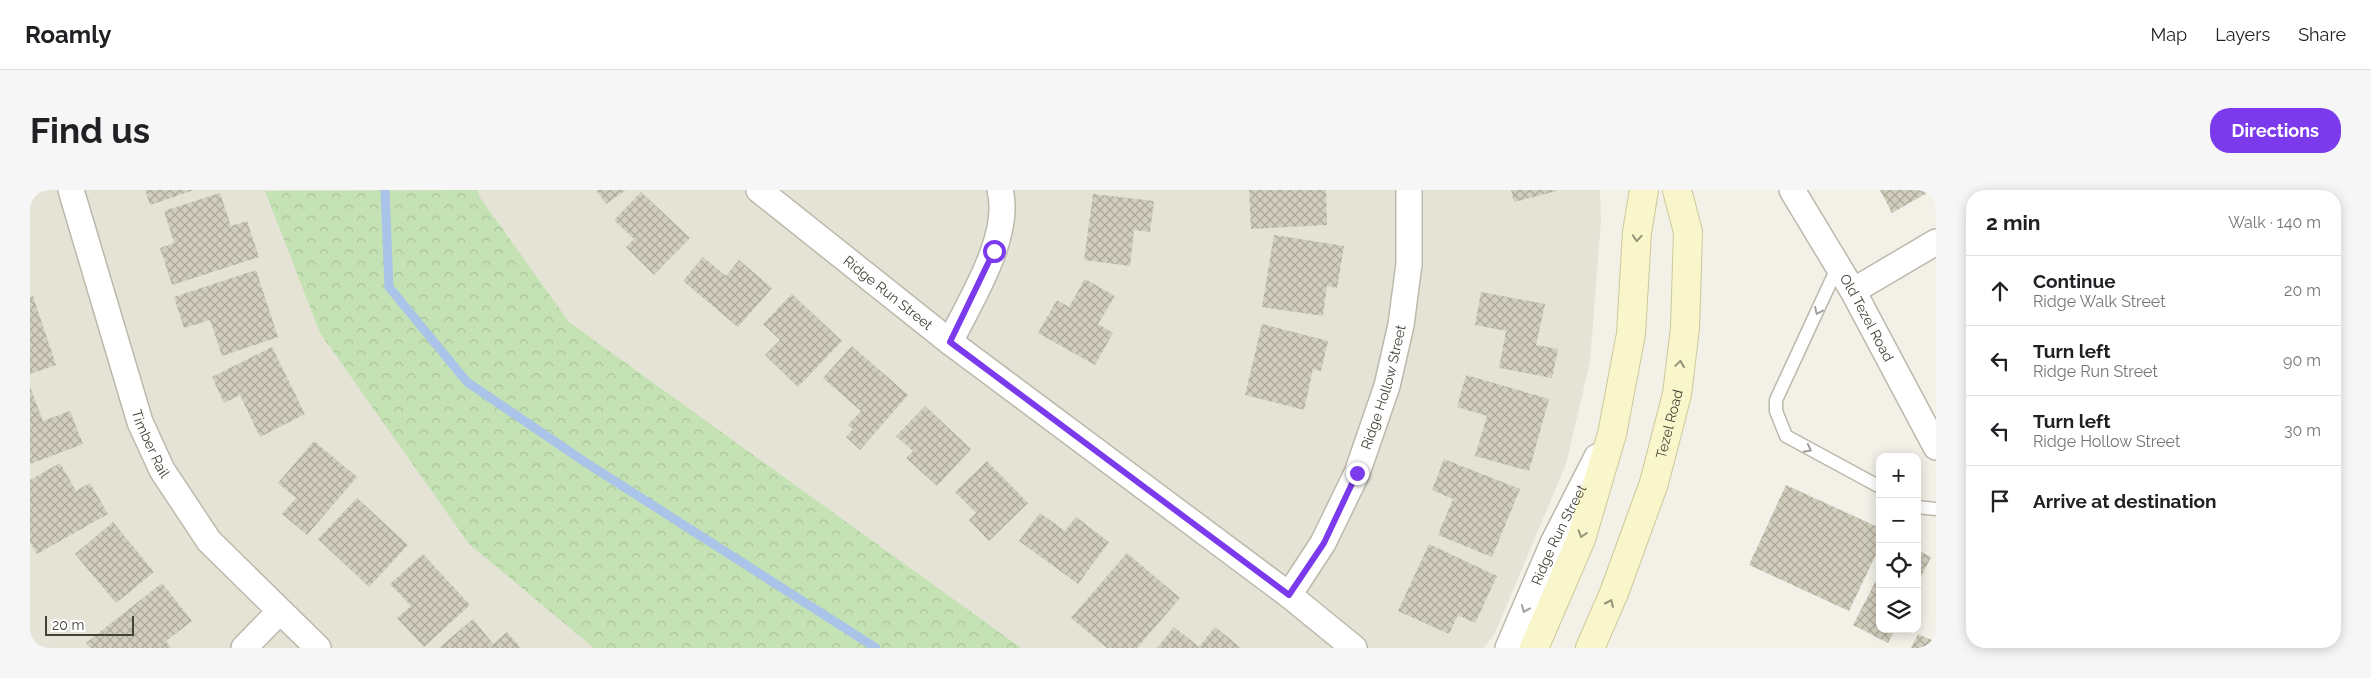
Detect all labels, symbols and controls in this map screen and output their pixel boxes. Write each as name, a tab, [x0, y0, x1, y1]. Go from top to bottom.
text: Roamly	[25, 20, 111, 49]
text: Map	[2151, 24, 2187, 45]
text: Layers	[2215, 24, 2270, 45]
text: Share	[2298, 24, 2346, 45]
button: Directions	[2210, 108, 2341, 153]
text: Find us	[30, 110, 150, 151]
text: 2 min	[1986, 210, 2040, 235]
text: Walk · 140 m	[2228, 213, 2321, 232]
one-way arrow	[1632, 235, 1643, 243]
route start	[983, 240, 1006, 263]
street label: Ridge Run Street	[840, 252, 936, 333]
text: Continue	[2033, 270, 2116, 292]
street label: Old Tezel Road	[1837, 271, 1897, 364]
icon: ahead	[1986, 277, 2014, 305]
text: 20 m	[2284, 281, 2321, 300]
text: Ridge Walk Street	[2033, 292, 2166, 311]
one-way arrow	[1814, 305, 1824, 314]
street label: Ridge Hollow Street	[1358, 323, 1409, 451]
text: Turn left	[2033, 340, 2110, 362]
icon: left	[1986, 347, 2014, 375]
text: 90 m	[2283, 351, 2321, 370]
one-way arrow	[1675, 360, 1685, 369]
text: Ridge Run Street	[2033, 362, 2158, 381]
street label: Tezel Road	[1653, 388, 1686, 460]
street label: Timber Rail	[129, 408, 173, 481]
text: Turn left	[2033, 410, 2110, 432]
icon: left	[1986, 417, 2014, 445]
text: 30 m	[2284, 421, 2321, 440]
text: Ridge Hollow Street	[2033, 432, 2180, 451]
one-way arrow	[1803, 443, 1812, 453]
map controls	[1876, 453, 1921, 633]
button: +	[1876, 453, 1921, 498]
route end	[1346, 462, 1369, 485]
street label: Ridge Run Street	[1528, 482, 1590, 587]
icon: arrive	[1986, 487, 2014, 515]
text: Arrive at destination	[2033, 490, 2217, 512]
button: −	[1876, 498, 1921, 543]
one-way arrow	[1578, 530, 1588, 538]
button: locate	[1876, 543, 1921, 588]
button: layers	[1876, 588, 1921, 633]
one-way arrow	[1603, 599, 1614, 608]
one-way arrow	[1520, 604, 1531, 613]
scale bar	[45, 613, 134, 636]
text: 20 m	[52, 617, 84, 633]

